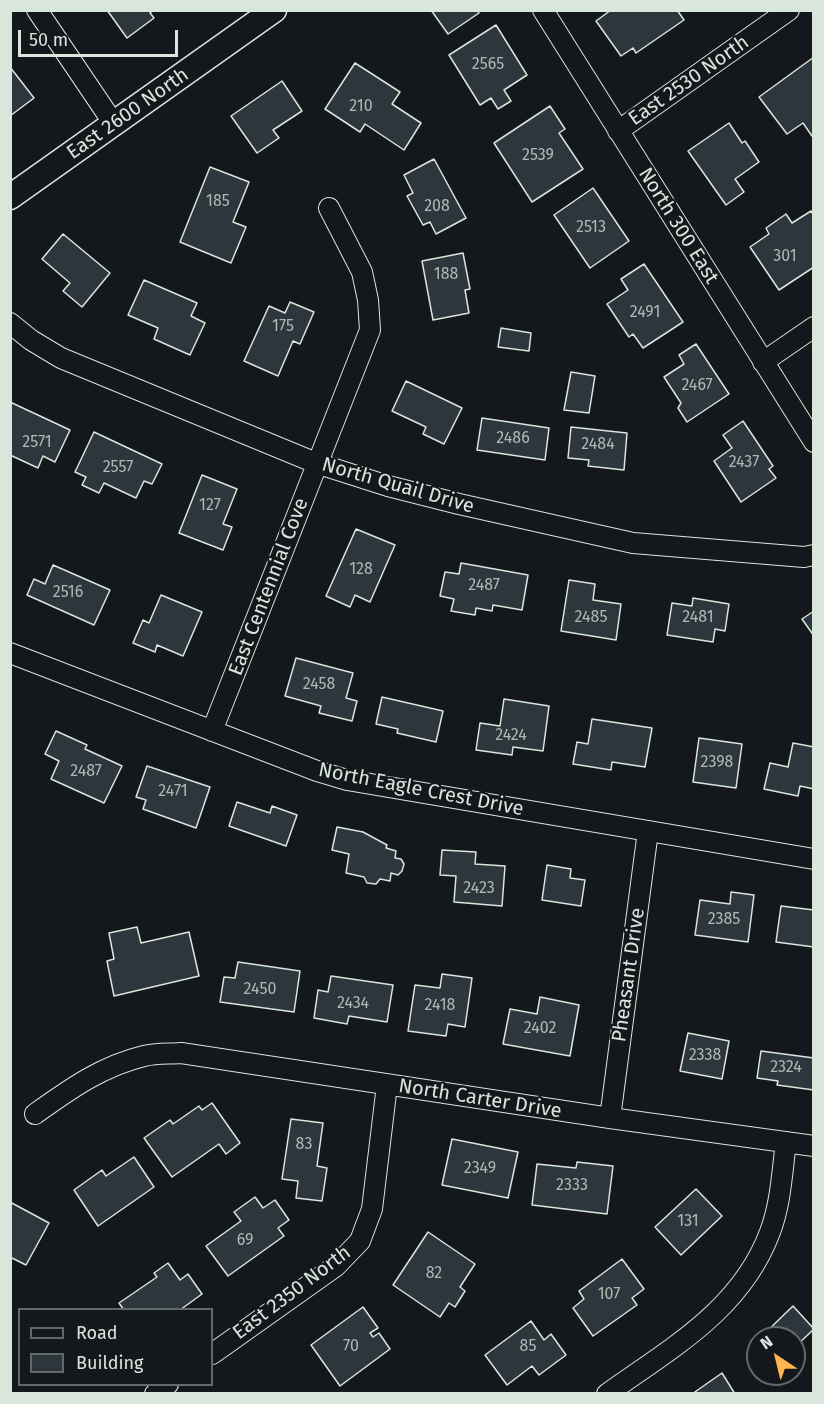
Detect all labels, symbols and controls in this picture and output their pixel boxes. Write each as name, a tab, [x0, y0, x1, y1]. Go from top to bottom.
scale bar	[21, 18, 182, 56]
text: 50 m	[29, 29, 68, 51]
street label: East 2530 North	[624, 31, 754, 131]
house number: 2565	[472, 55, 504, 75]
street label: East 2600 North	[62, 63, 194, 165]
house number: 210	[349, 97, 373, 117]
house number: 2539	[522, 146, 554, 166]
street label: North 300 East	[633, 163, 723, 289]
house number: 185	[206, 192, 230, 212]
house number: 208	[424, 197, 450, 217]
house number: 2513	[576, 218, 606, 238]
house number: 301	[773, 247, 797, 267]
house number: 188	[434, 265, 458, 285]
house number: 2491	[630, 303, 660, 323]
house number: 175	[272, 317, 294, 337]
house number: 2467	[681, 376, 713, 396]
house number: 2486	[496, 429, 530, 449]
house number: 2571	[22, 433, 52, 453]
house number: 2484	[581, 435, 615, 455]
street label: North Quail Drive	[319, 453, 477, 519]
house number: 2437	[729, 453, 759, 473]
house number: 2557	[103, 458, 133, 478]
street label: East Centennial Cove	[224, 495, 314, 679]
house number: 127	[199, 496, 221, 516]
house number: 128	[349, 560, 373, 580]
house number: 2487	[468, 576, 500, 596]
house number: 2516	[53, 583, 83, 603]
house number: 2485	[575, 608, 607, 628]
house number: 2481	[682, 608, 714, 628]
house number: 2458	[303, 675, 335, 695]
house number: 2424	[495, 726, 527, 746]
house number: 2398	[701, 753, 733, 773]
street label: North Eagle Crest Drive	[316, 758, 526, 822]
house number: 2487	[70, 762, 102, 782]
house number: 2471	[158, 782, 188, 802]
house number: 2423	[463, 879, 495, 899]
street label: Pheasant Drive	[608, 906, 650, 1044]
house number: 2385	[708, 910, 740, 930]
house number: 2450	[244, 980, 276, 1000]
house number: 2434	[337, 994, 369, 1014]
house number: 2418	[425, 996, 455, 1016]
house number: 2402	[524, 1019, 556, 1039]
house number: 2338	[689, 1046, 721, 1066]
house number: 2324	[770, 1058, 802, 1078]
street label: North Carter Drive	[397, 1074, 563, 1124]
house number: 83	[296, 1135, 312, 1155]
house number: 2349	[464, 1159, 496, 1179]
house number: 2333	[556, 1176, 588, 1196]
house number: 131	[677, 1212, 699, 1232]
house number: 69	[237, 1231, 253, 1251]
street label: East 2350 North	[228, 1241, 356, 1345]
house number: 82	[426, 1264, 442, 1284]
house number: 107	[598, 1285, 620, 1305]
legend	[18, 1308, 213, 1386]
text: Road	[76, 1322, 118, 1344]
north arrow	[746, 1326, 806, 1386]
text: N	[757, 1332, 776, 1353]
house number: 70	[343, 1337, 359, 1357]
house number: 85	[520, 1337, 536, 1357]
text: Building	[76, 1352, 143, 1374]

